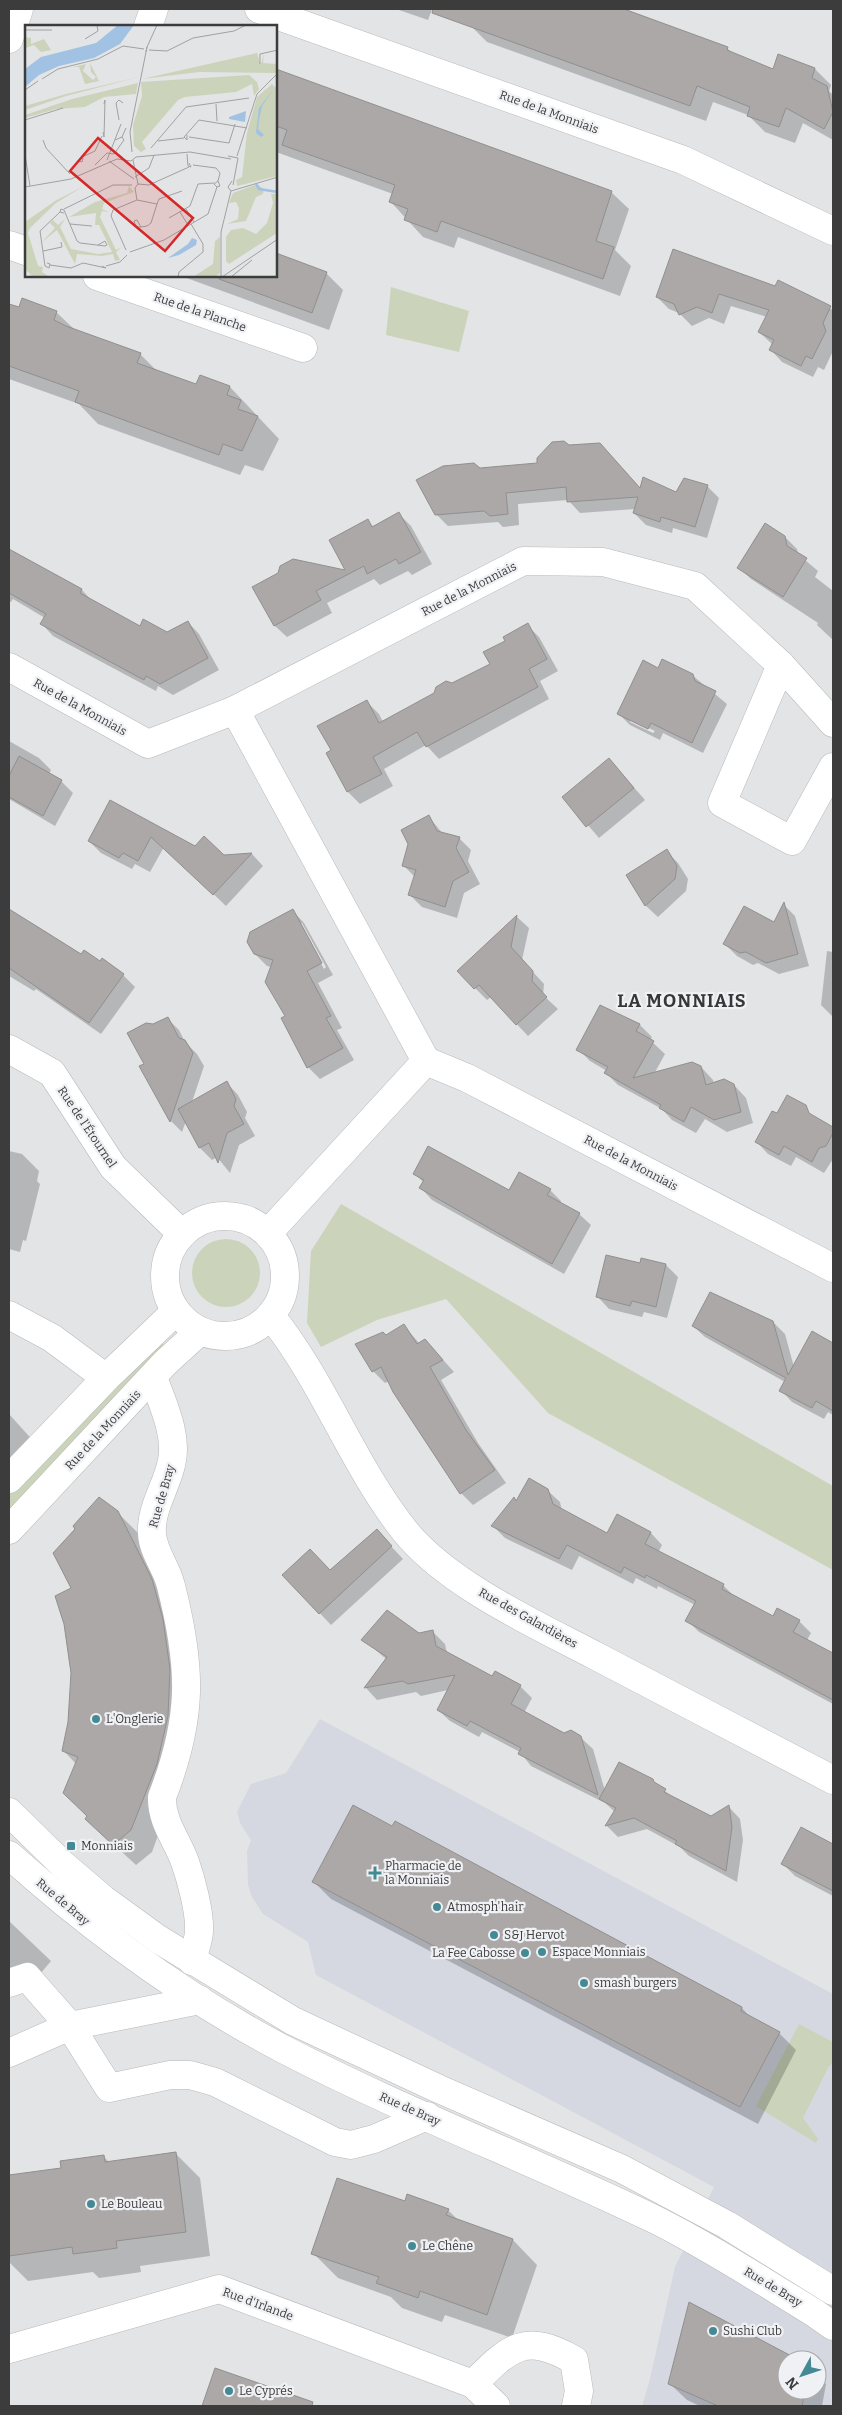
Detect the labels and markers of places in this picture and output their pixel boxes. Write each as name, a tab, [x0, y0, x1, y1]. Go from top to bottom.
place label: L'Onglerie	[106, 1712, 163, 1726]
marker: L'Onglerie	[90, 1713, 102, 1725]
place label: Monniais	[81, 1839, 133, 1853]
marker: Monniais	[65, 1840, 77, 1852]
place label: Pharmacie de la Monniais	[385, 1859, 461, 1887]
marker: Pharmacie de la Monniais	[369, 1867, 381, 1879]
place label: Atmosph'hair	[447, 1900, 524, 1914]
marker: Atmosph'hair	[431, 1901, 443, 1913]
place label: S&J Hervot	[504, 1928, 565, 1942]
marker: S&J Hervot	[488, 1929, 500, 1941]
place label: Espace Monniais	[552, 1945, 646, 1959]
place label: La Fee Cabosse	[432, 1946, 515, 1960]
marker: Espace Monniais	[536, 1946, 548, 1958]
marker: La Fee Cabosse	[519, 1947, 531, 1959]
place label: smash burgers	[594, 1976, 677, 1990]
marker: smash burgers	[578, 1977, 590, 1989]
place label: Le Bouleau	[101, 2197, 163, 2211]
marker: Le Bouleau	[85, 2198, 97, 2210]
place label: Le Chêne	[422, 2239, 473, 2253]
marker: Le Chêne	[406, 2240, 418, 2252]
place label: Sushi Club	[723, 2324, 782, 2338]
marker: Sushi Club	[707, 2325, 719, 2337]
place label: Le Cyprés	[239, 2384, 293, 2398]
marker: Le Cyprés	[223, 2385, 235, 2397]

